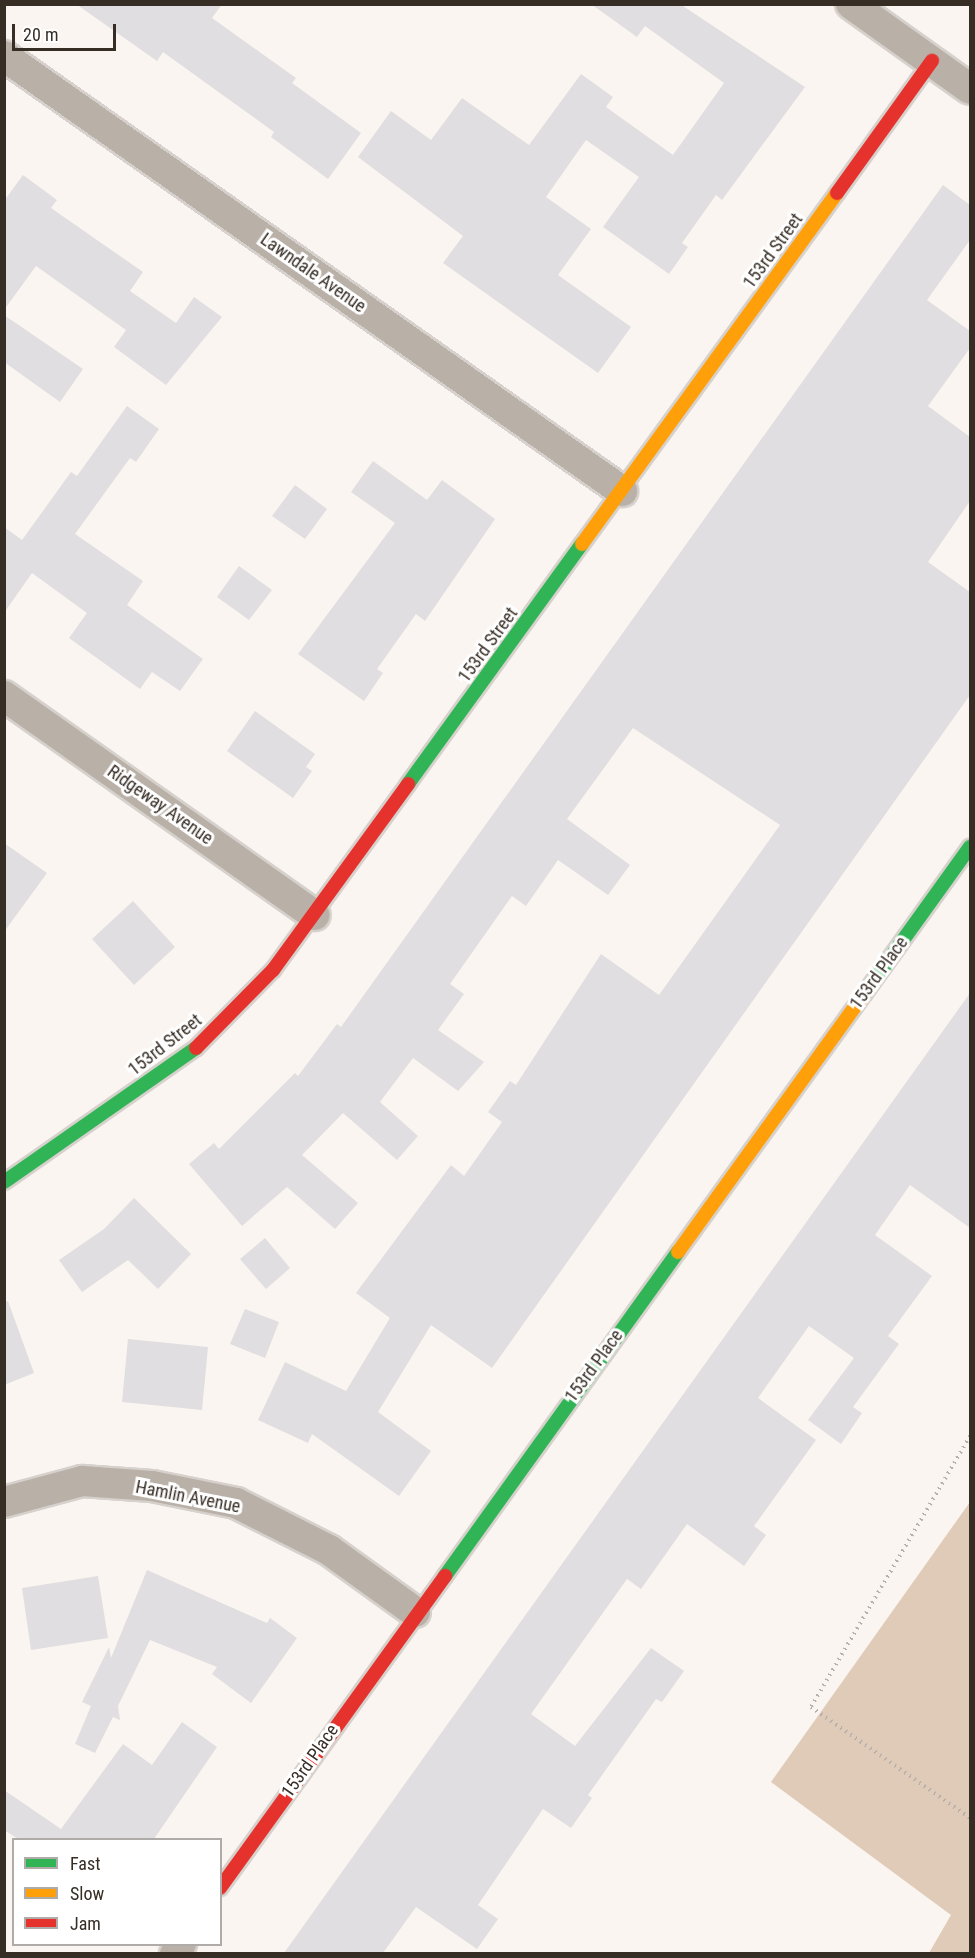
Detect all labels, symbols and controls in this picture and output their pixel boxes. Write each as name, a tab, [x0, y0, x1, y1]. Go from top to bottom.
scale bar	[15, 12, 118, 50]
text: 20 m	[23, 24, 58, 45]
street label: 153rd Street	[739, 209, 807, 293]
street label: Lawndale Avenue	[256, 229, 370, 317]
street label: 153rd Street	[454, 603, 522, 687]
street label: Ridgeway Avenue	[103, 761, 217, 849]
street label: 153rd Place	[845, 932, 913, 1014]
street label: 153rd Street	[124, 1010, 206, 1080]
street label: 153rd Place	[560, 1325, 628, 1407]
street label: Hamlin Avenue	[134, 1476, 242, 1518]
street label: 153rd Place	[277, 1720, 343, 1802]
legend	[12, 1838, 222, 1946]
text: Fast	[70, 1853, 101, 1874]
text: Slow	[70, 1883, 104, 1904]
text: Jam	[70, 1913, 101, 1934]

